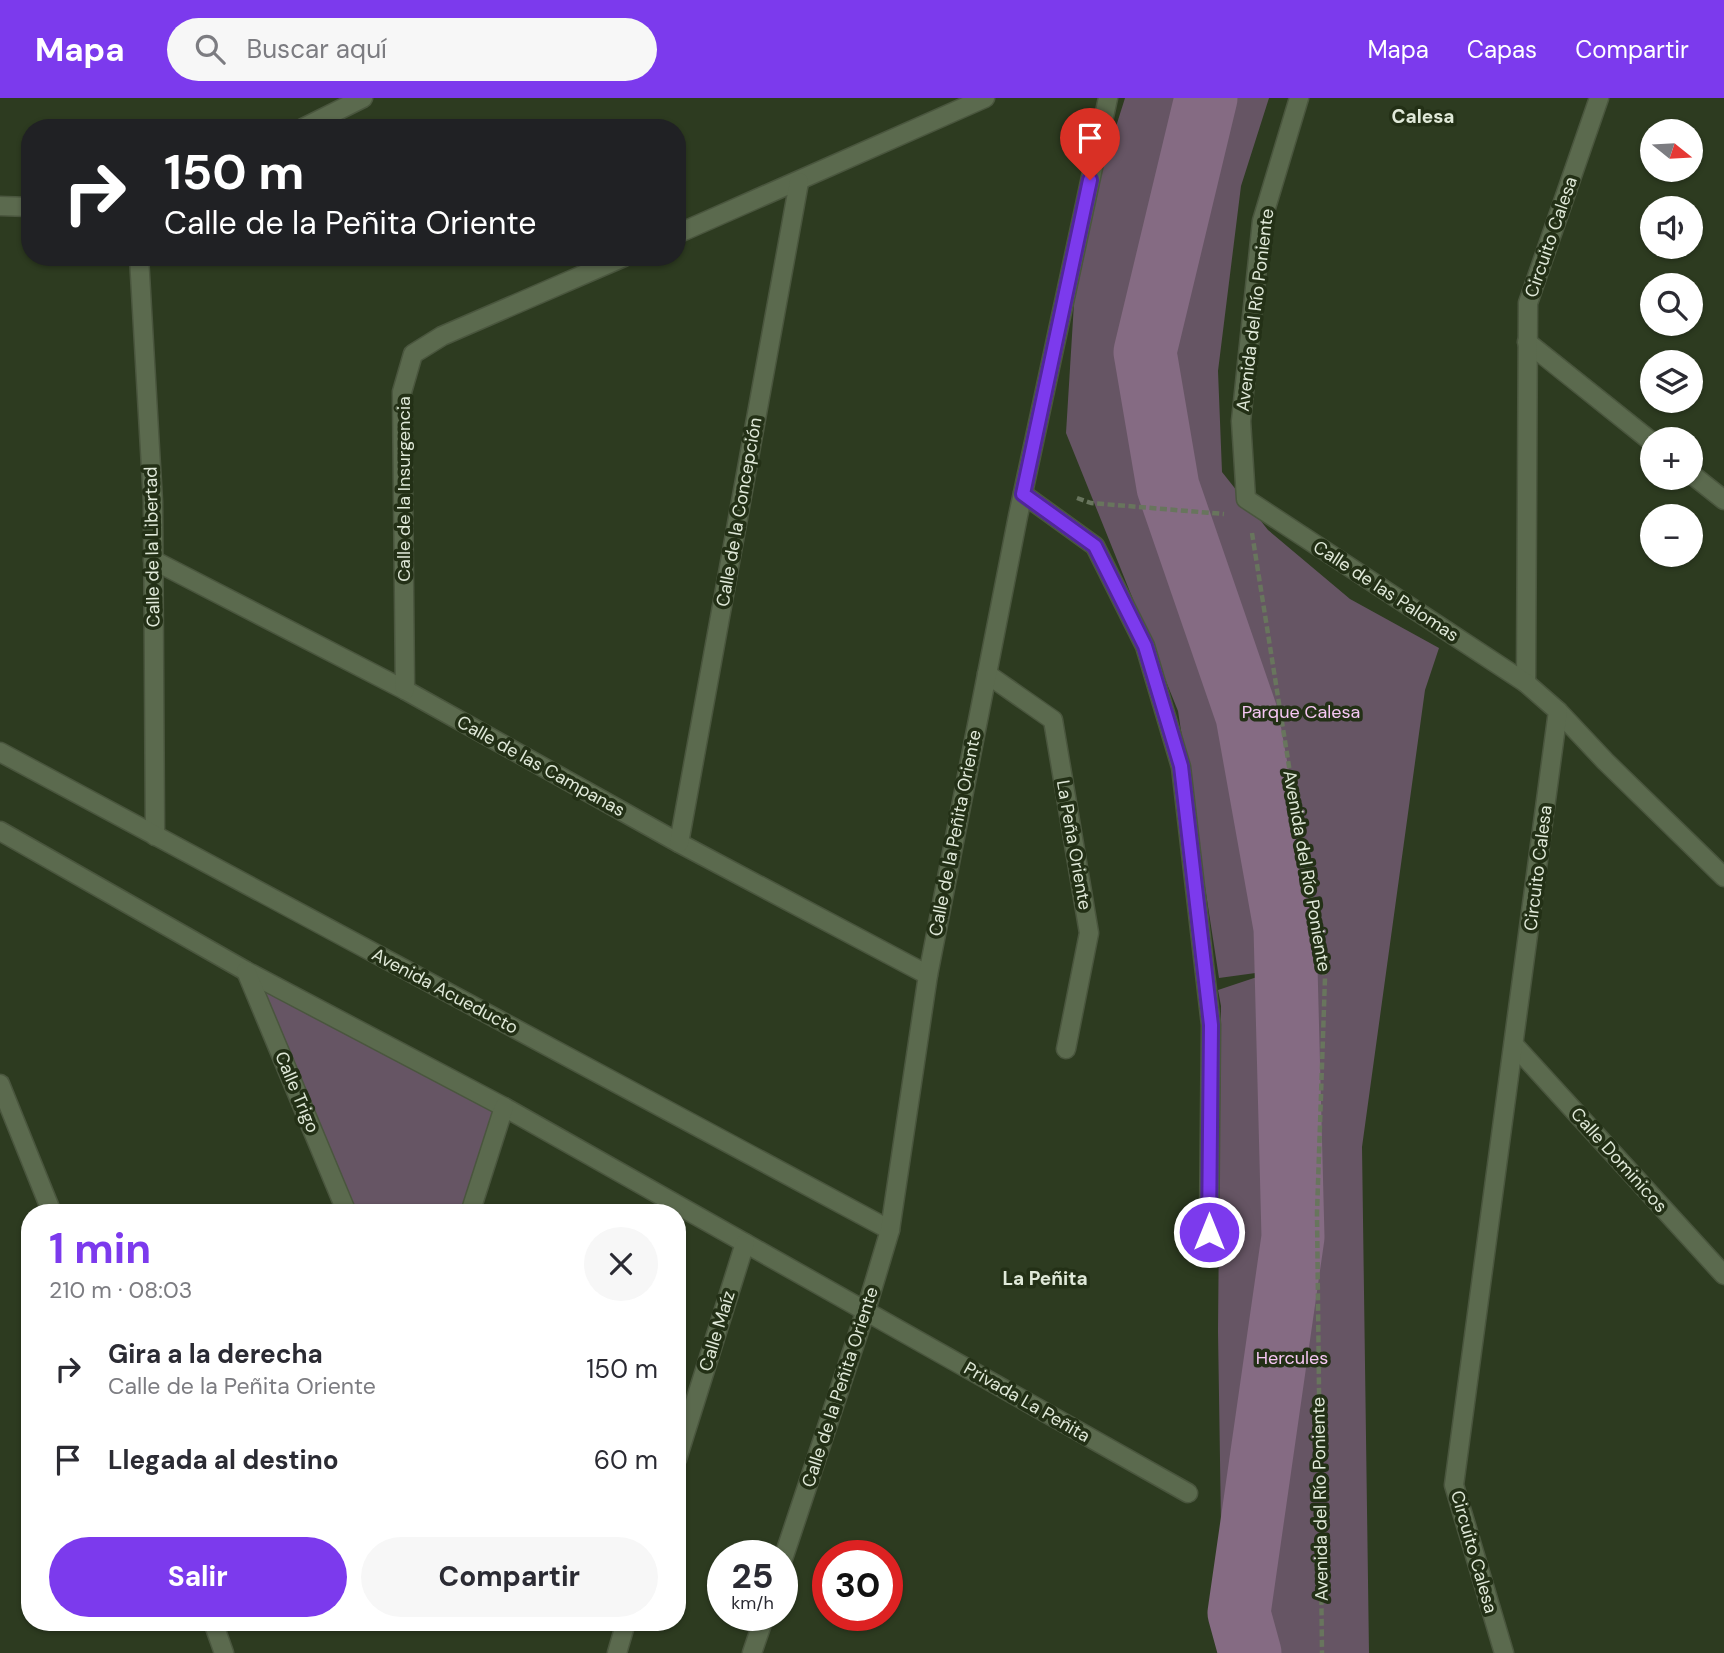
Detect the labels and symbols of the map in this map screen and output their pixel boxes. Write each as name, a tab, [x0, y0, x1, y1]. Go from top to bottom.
district label: Calesa	[1392, 104, 1454, 129]
pin	[1060, 108, 1120, 180]
north arrow	[1640, 119, 1703, 182]
street label: Circuito Calesa	[1519, 173, 1583, 301]
street label: Avenida del Río Poniente	[1231, 207, 1279, 413]
street label: Calle de la Insurgencia	[392, 396, 416, 582]
street label: Calle de la Concepción	[711, 415, 767, 609]
street label: Calle de la Libertad	[139, 466, 165, 628]
street label: Calle de las Palomas	[1309, 535, 1463, 647]
park label: Parque Calesa	[1242, 700, 1360, 724]
street label: Calle de las Campanas	[453, 710, 629, 822]
street label: Calle de la Peñita Oriente	[923, 728, 987, 938]
street label: Avenida del Río Poniente	[1277, 768, 1337, 974]
street label: La Peña Oriente	[1051, 778, 1097, 912]
street label: Circuito Calesa	[1518, 804, 1558, 932]
street label: Avenida Acueducto	[368, 942, 522, 1040]
street label: Calle Trigo	[269, 1048, 325, 1136]
street label: Calle Dominicos	[1565, 1102, 1673, 1218]
position arrow	[1172, 1195, 1246, 1269]
district label: La Peñita	[1002, 1266, 1088, 1291]
street label: Calle de la Peñita Oriente	[796, 1284, 884, 1490]
street label: Calle Maíz	[693, 1288, 741, 1374]
park label: Hercules	[1256, 1346, 1328, 1370]
street label: Privada La Peñita	[960, 1356, 1094, 1448]
street label: Avenida del Río Poniente	[1306, 1397, 1334, 1601]
street label: Circuito Calesa	[1445, 1488, 1503, 1616]
speed limit sign: 30	[812, 1540, 903, 1631]

